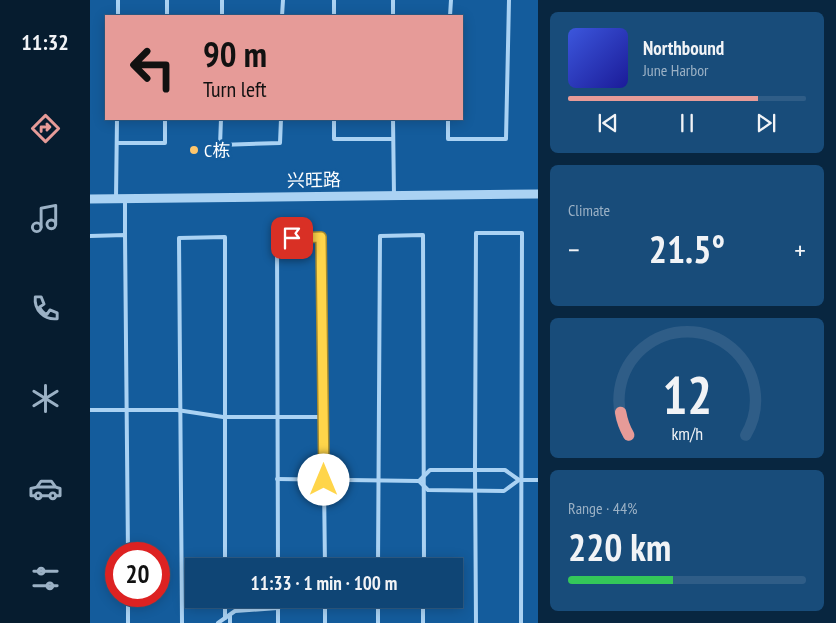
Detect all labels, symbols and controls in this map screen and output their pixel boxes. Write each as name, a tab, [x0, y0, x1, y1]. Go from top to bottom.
text: 11:32	[21, 28, 69, 56]
text: 90 m	[203, 31, 267, 77]
icon: left	[120, 35, 185, 100]
text: Northbound	[643, 36, 724, 60]
text: June Harbor	[643, 60, 708, 80]
text: Turn left	[203, 75, 267, 103]
icon: previous	[594, 109, 622, 137]
icon: pause	[673, 109, 701, 137]
icon: next	[752, 109, 780, 137]
icon: directions	[28, 111, 63, 146]
place label: C栋	[204, 139, 230, 162]
marker: C栋	[188, 144, 200, 156]
street label: 兴旺路	[287, 168, 341, 192]
text: Climate	[568, 200, 610, 220]
icon: music	[28, 201, 63, 236]
pin	[271, 217, 313, 259]
icon: arrive	[278, 224, 306, 252]
text: 21.5°	[649, 224, 725, 273]
text: −	[568, 231, 580, 268]
text: +	[794, 231, 806, 268]
icon: phone	[28, 291, 63, 326]
text: 12	[662, 361, 712, 428]
icon: climate	[28, 381, 63, 416]
text: km/h	[671, 422, 703, 445]
position arrow	[297, 453, 349, 505]
icon: car	[28, 471, 63, 506]
text: Range · 44%	[568, 498, 637, 518]
text: 220 km	[568, 522, 671, 571]
speed limit sign: 20	[105, 542, 170, 607]
icon: filters	[28, 561, 63, 596]
text: 11:33 · 1 min · 100 m	[251, 571, 397, 595]

